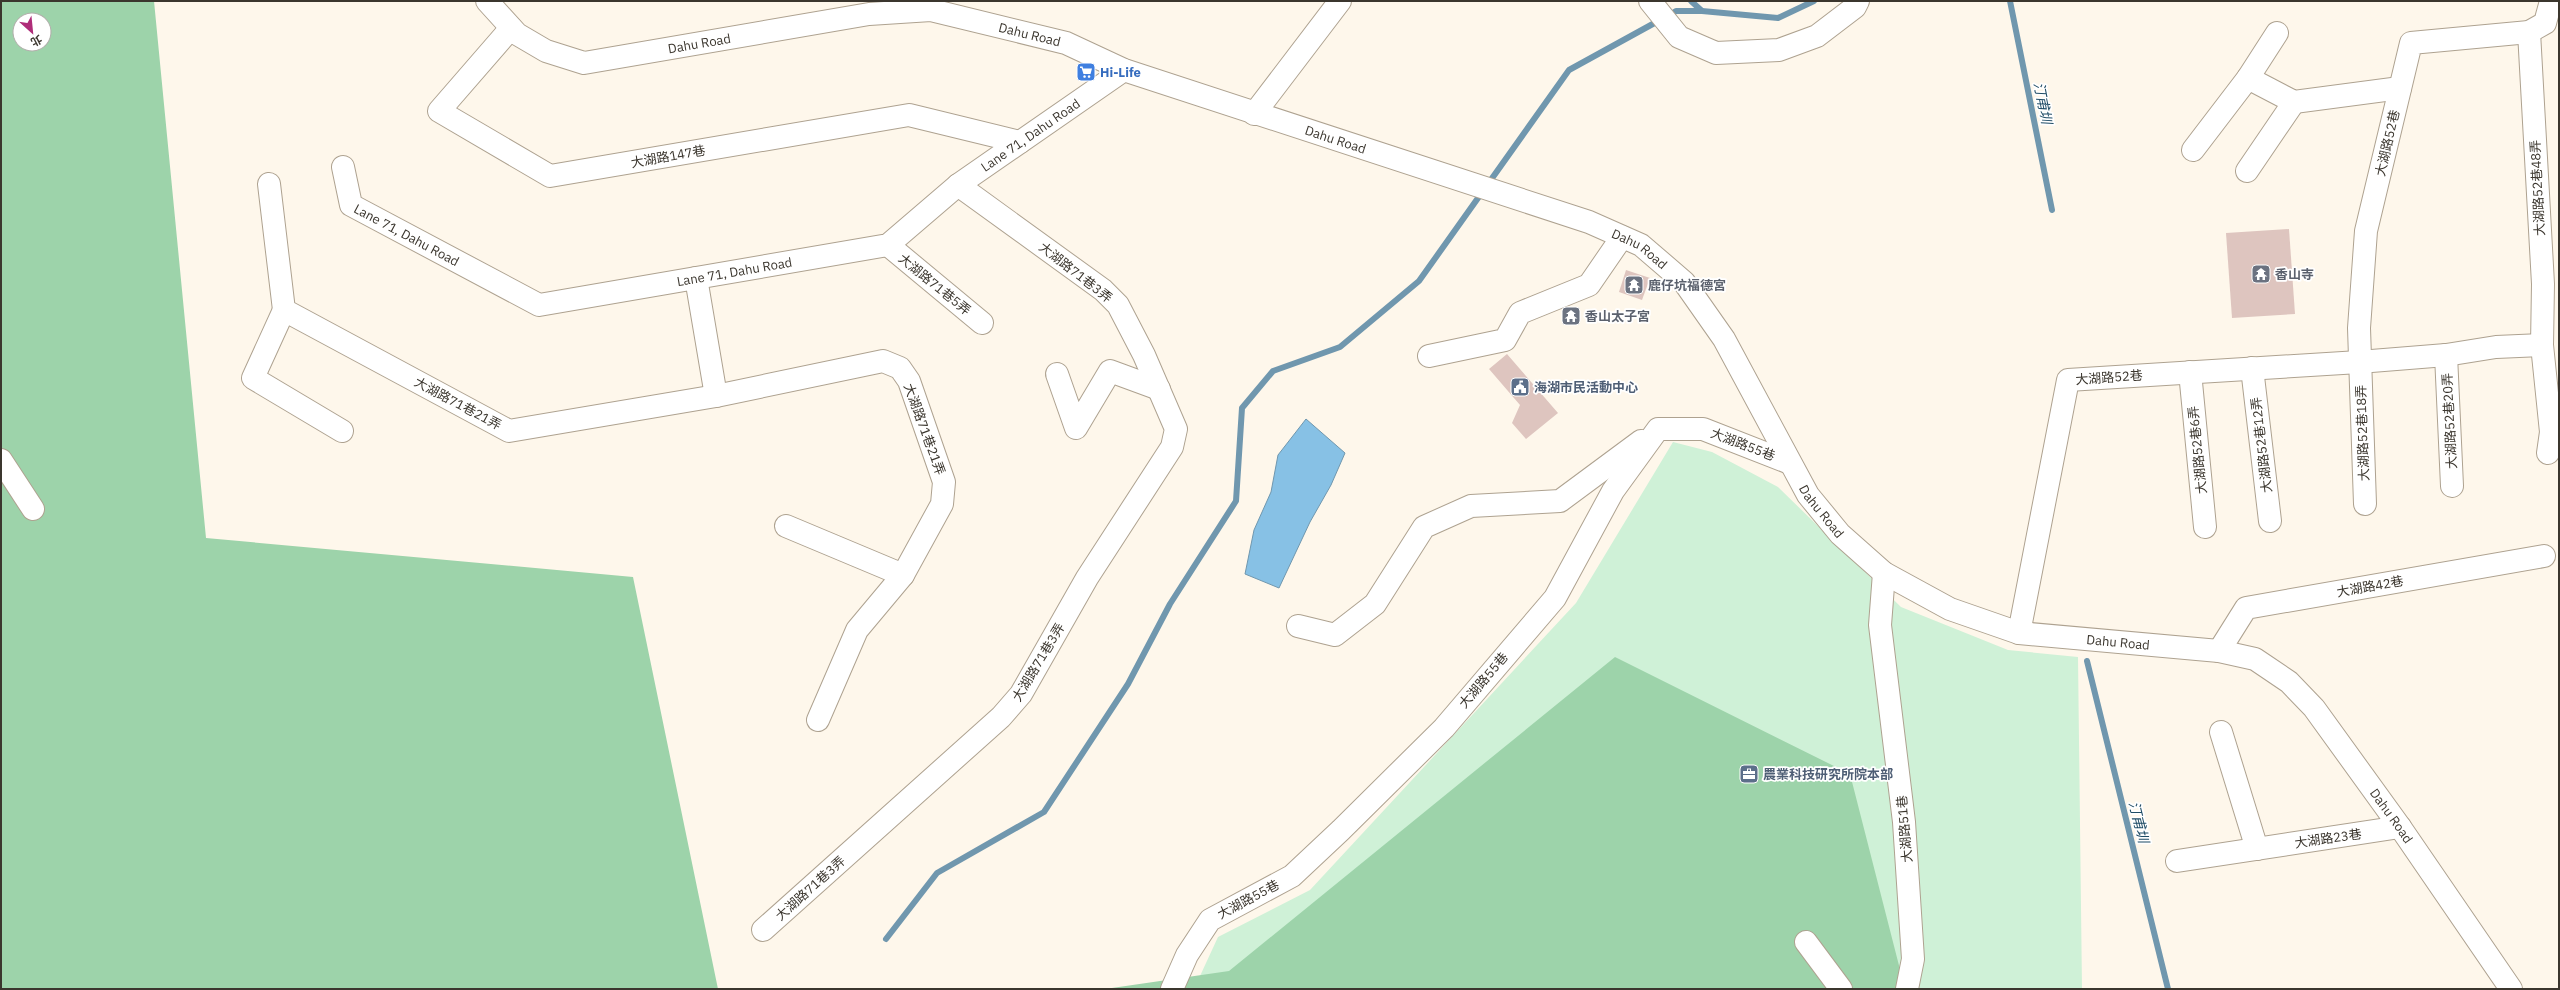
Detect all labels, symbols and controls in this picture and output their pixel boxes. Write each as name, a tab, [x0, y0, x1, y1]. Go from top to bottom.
north arrow	[12, 12, 52, 52]
street label: Dahu Road	[997, 19, 1062, 50]
street label: Dahu Road	[667, 30, 732, 57]
text: 北	[28, 32, 45, 50]
supermarket icon: Hi-Life	[1075, 61, 1097, 83]
place label: Hi-Life	[1100, 64, 1141, 81]
water label: 汀甫圳	[2030, 81, 2056, 127]
street label: Lane 71, Dahu Road	[978, 95, 1083, 176]
street label: 大湖路52巷	[2372, 108, 2403, 178]
street label: Dahu Road	[1303, 122, 1368, 158]
street label: 大湖路52巷48弄	[2526, 139, 2549, 236]
street label: 大湖路147巷	[629, 142, 707, 171]
street label: Lane 71, Dahu Road	[351, 200, 462, 270]
street label: Dahu Road	[1609, 225, 1671, 273]
street label: 大湖路71巷3弄	[1036, 238, 1116, 306]
street label: 大湖路71巷5弄	[895, 250, 974, 319]
street label: Lane 71, Dahu Road	[675, 254, 793, 290]
temple icon: 香山寺	[2250, 263, 2272, 285]
place label: 香山寺	[2275, 266, 2314, 283]
temple icon: 鹿仔坑福德宮	[1623, 274, 1645, 296]
place label: 鹿仔坑福德宮	[1648, 277, 1726, 294]
temple icon: 香山太子宮	[1560, 305, 1582, 327]
place label: 香山太子宮	[1585, 308, 1650, 325]
street label: 大湖路52巷	[2075, 367, 2143, 388]
street label: 大湖路52巷20弄	[2438, 372, 2461, 469]
street label: 大湖路71巷21弄	[411, 373, 504, 434]
public building icon: 海湖市民活動中心	[1509, 376, 1531, 398]
place label: 海湖市民活動中心	[1534, 379, 1638, 396]
street label: 大湖路71巷21弄	[900, 381, 949, 477]
street label: 大湖路52巷18弄	[2352, 385, 2373, 481]
street label: 大湖路52巷12弄	[2247, 396, 2276, 494]
street label: 大湖路52巷6弄	[2184, 405, 2211, 495]
street label: 大湖路55巷	[1708, 424, 1777, 465]
street label: Dahu Road	[1795, 482, 1848, 542]
street label: 大湖路42巷	[2335, 572, 2405, 601]
street label: 大湖路71巷3弄	[1008, 620, 1068, 705]
street label: Dahu Road	[2086, 631, 2150, 654]
street label: 大湖路55巷	[1455, 649, 1512, 712]
office icon: 農業科技研究所院本部	[1738, 763, 1760, 785]
place label: 農業科技研究所院本部	[1763, 766, 1893, 783]
street label: Dahu Road	[2366, 785, 2417, 847]
street label: 大湖路51巷	[1893, 795, 1916, 863]
water label: 汀甫圳	[2125, 799, 2153, 846]
street label: 大湖路23巷	[2293, 825, 2363, 852]
street label: 大湖路71巷3弄	[772, 852, 849, 924]
street label: 大湖路55巷	[1214, 876, 1282, 923]

